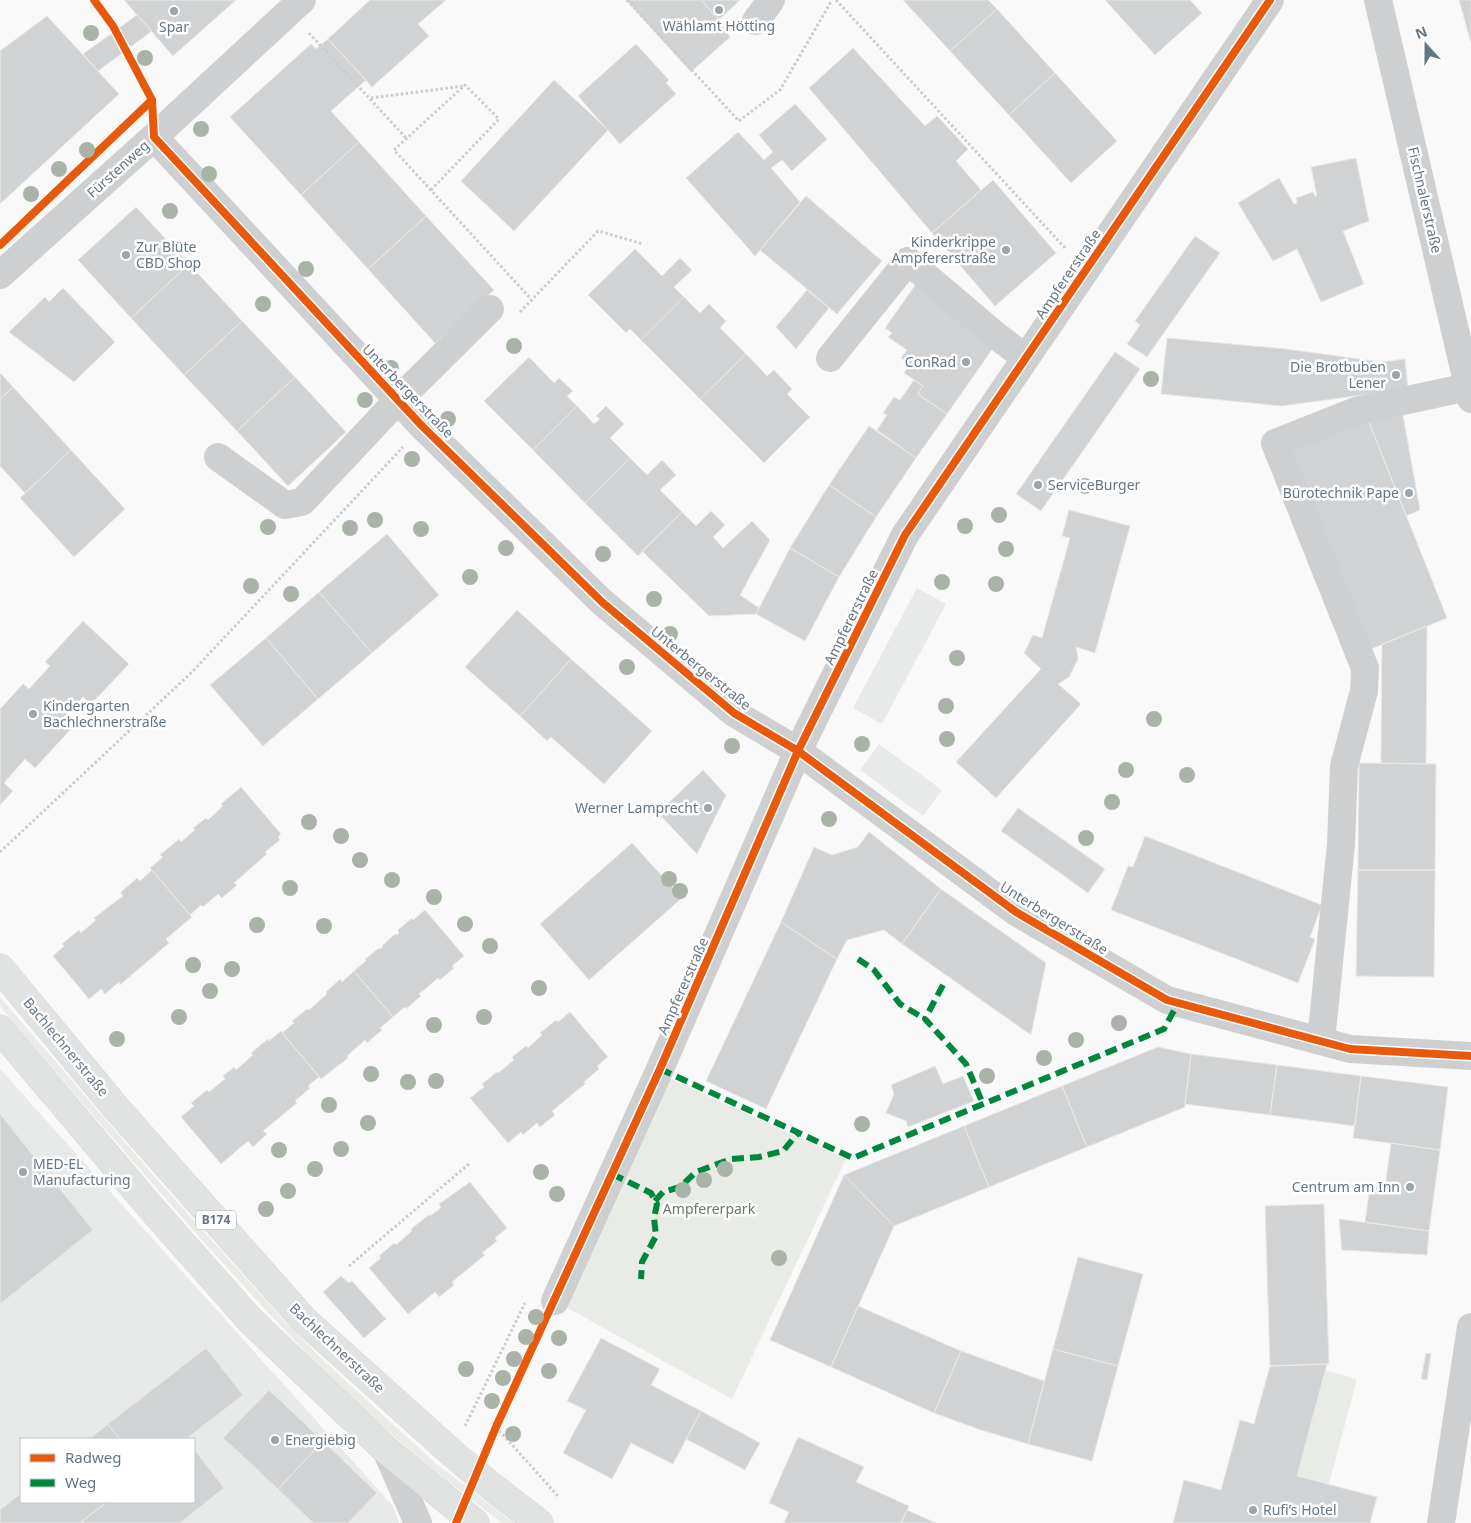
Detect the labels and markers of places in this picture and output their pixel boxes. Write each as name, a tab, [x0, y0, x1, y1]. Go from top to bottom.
marker: Wählamt Hötting	[713, 4, 725, 16]
marker: Spar	[168, 5, 180, 17]
place label: Wählamt Hötting	[663, 16, 775, 35]
place label: Spar	[159, 17, 189, 36]
place label: Kinderkrippe Ampfererstraße	[892, 232, 996, 267]
place label: Zur Blüte CBD Shop	[136, 237, 201, 272]
marker: Kinderkrippe Ampfererstraße	[1000, 244, 1012, 256]
marker: Zur Blüte CBD Shop	[120, 249, 132, 261]
place label: ConRad	[905, 352, 956, 371]
marker: ConRad	[960, 356, 972, 368]
place label: Die Brotbuben Lener	[1290, 357, 1386, 392]
marker: Die Brotbuben Lener	[1390, 369, 1402, 381]
place label: ServiceBurger	[1048, 475, 1141, 494]
marker: ServiceBurger	[1032, 479, 1044, 491]
place label: Bürotechnik Pape	[1283, 483, 1399, 502]
marker: Bürotechnik Pape	[1403, 487, 1415, 499]
place label: Kindergarten Bachlechnerstraße	[43, 696, 166, 731]
marker: Kindergarten Bachlechnerstraße	[27, 708, 39, 720]
place label: Werner Lamprecht	[575, 798, 698, 817]
marker: Werner Lamprecht	[702, 802, 714, 814]
place label: MED-EL Manufacturing	[33, 1154, 131, 1189]
marker: MED-EL Manufacturing	[17, 1166, 29, 1178]
place label: Centrum am Inn	[1292, 1177, 1400, 1196]
marker: Centrum am Inn	[1404, 1181, 1416, 1193]
place label: Energiebig	[285, 1430, 356, 1449]
marker: Energiebig	[269, 1434, 281, 1446]
place label: Rufi’s Hotel	[1263, 1500, 1337, 1519]
marker: Rufi’s Hotel	[1247, 1504, 1259, 1516]

